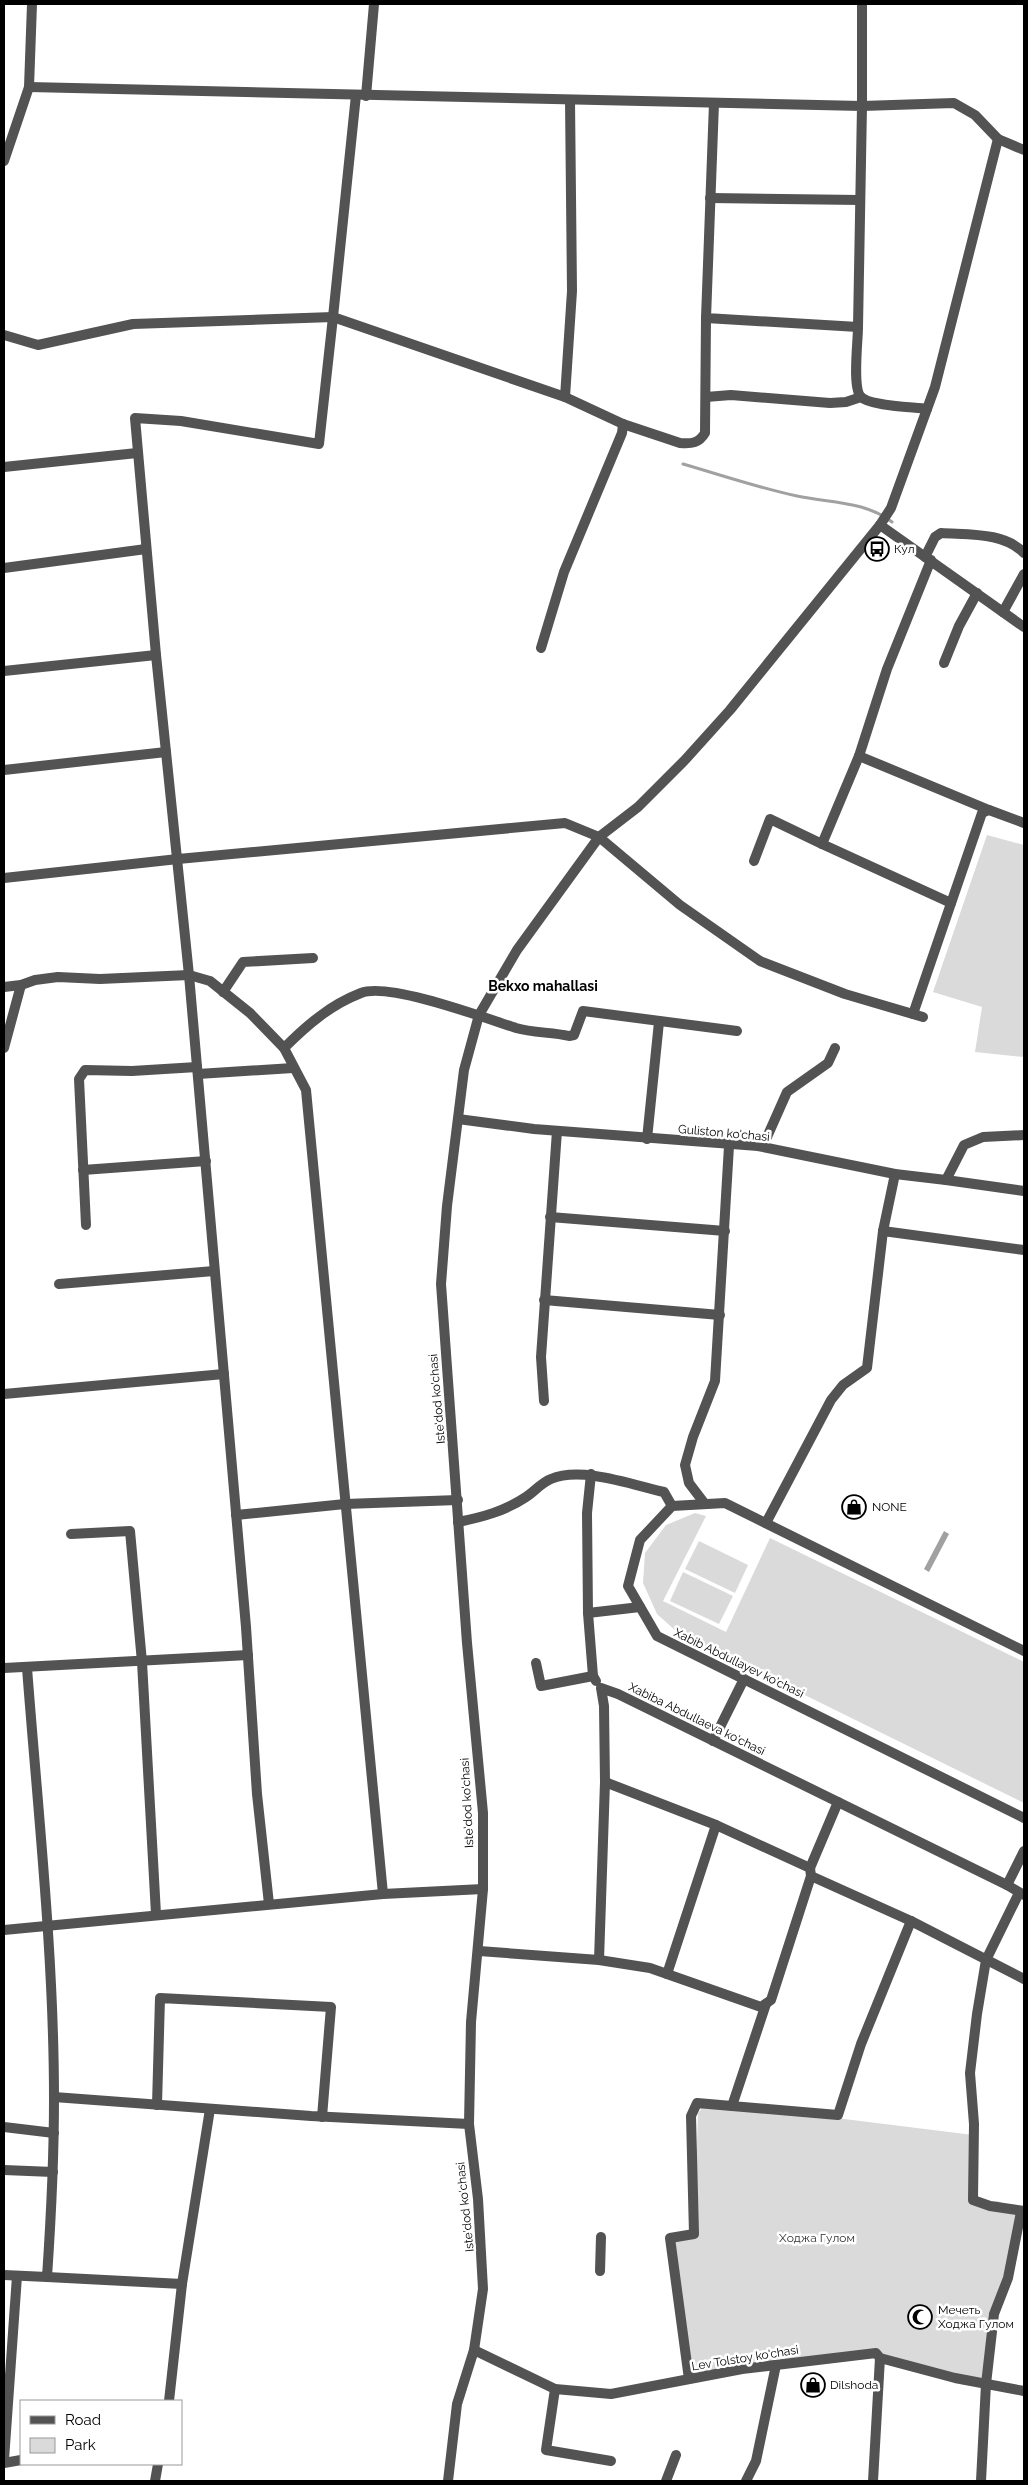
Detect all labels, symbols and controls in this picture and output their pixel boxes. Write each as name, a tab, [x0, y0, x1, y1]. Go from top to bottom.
bus stop icon: Кул	[864, 536, 890, 562]
place label: Кул	[894, 542, 915, 556]
district label: Bekxo mahallasi	[488, 978, 598, 994]
street label: Guliston ko'chasi	[678, 1122, 770, 1144]
street label: Iste'dod ko'chasi	[426, 1353, 448, 1445]
shop icon: NONE	[841, 1494, 867, 1520]
place label: NONE	[872, 1500, 907, 1514]
street label: Xabib Abdullayev ko'chasi	[672, 1625, 806, 1701]
street label: Xabiba Abdullaeva ko'chasi	[626, 1680, 768, 1758]
street label: Iste'dod ko'chasi	[458, 1758, 476, 1848]
street label: Iste'dod ko'chasi	[453, 2161, 477, 2253]
park label: Ходжа Гулом	[779, 2231, 855, 2245]
place label: Мечеть Ходжа Гулом	[938, 2303, 1014, 2331]
mosque icon: Мечеть Ходжа Гулом	[907, 2304, 933, 2330]
street label: Lev Tolstoy ko'chasi	[690, 2343, 800, 2373]
shop icon: Dilshoda	[800, 2372, 826, 2398]
place label: Dilshoda	[830, 2378, 878, 2392]
legend	[20, 2400, 182, 2465]
text: Road	[65, 2411, 101, 2429]
text: Park	[65, 2436, 96, 2454]

